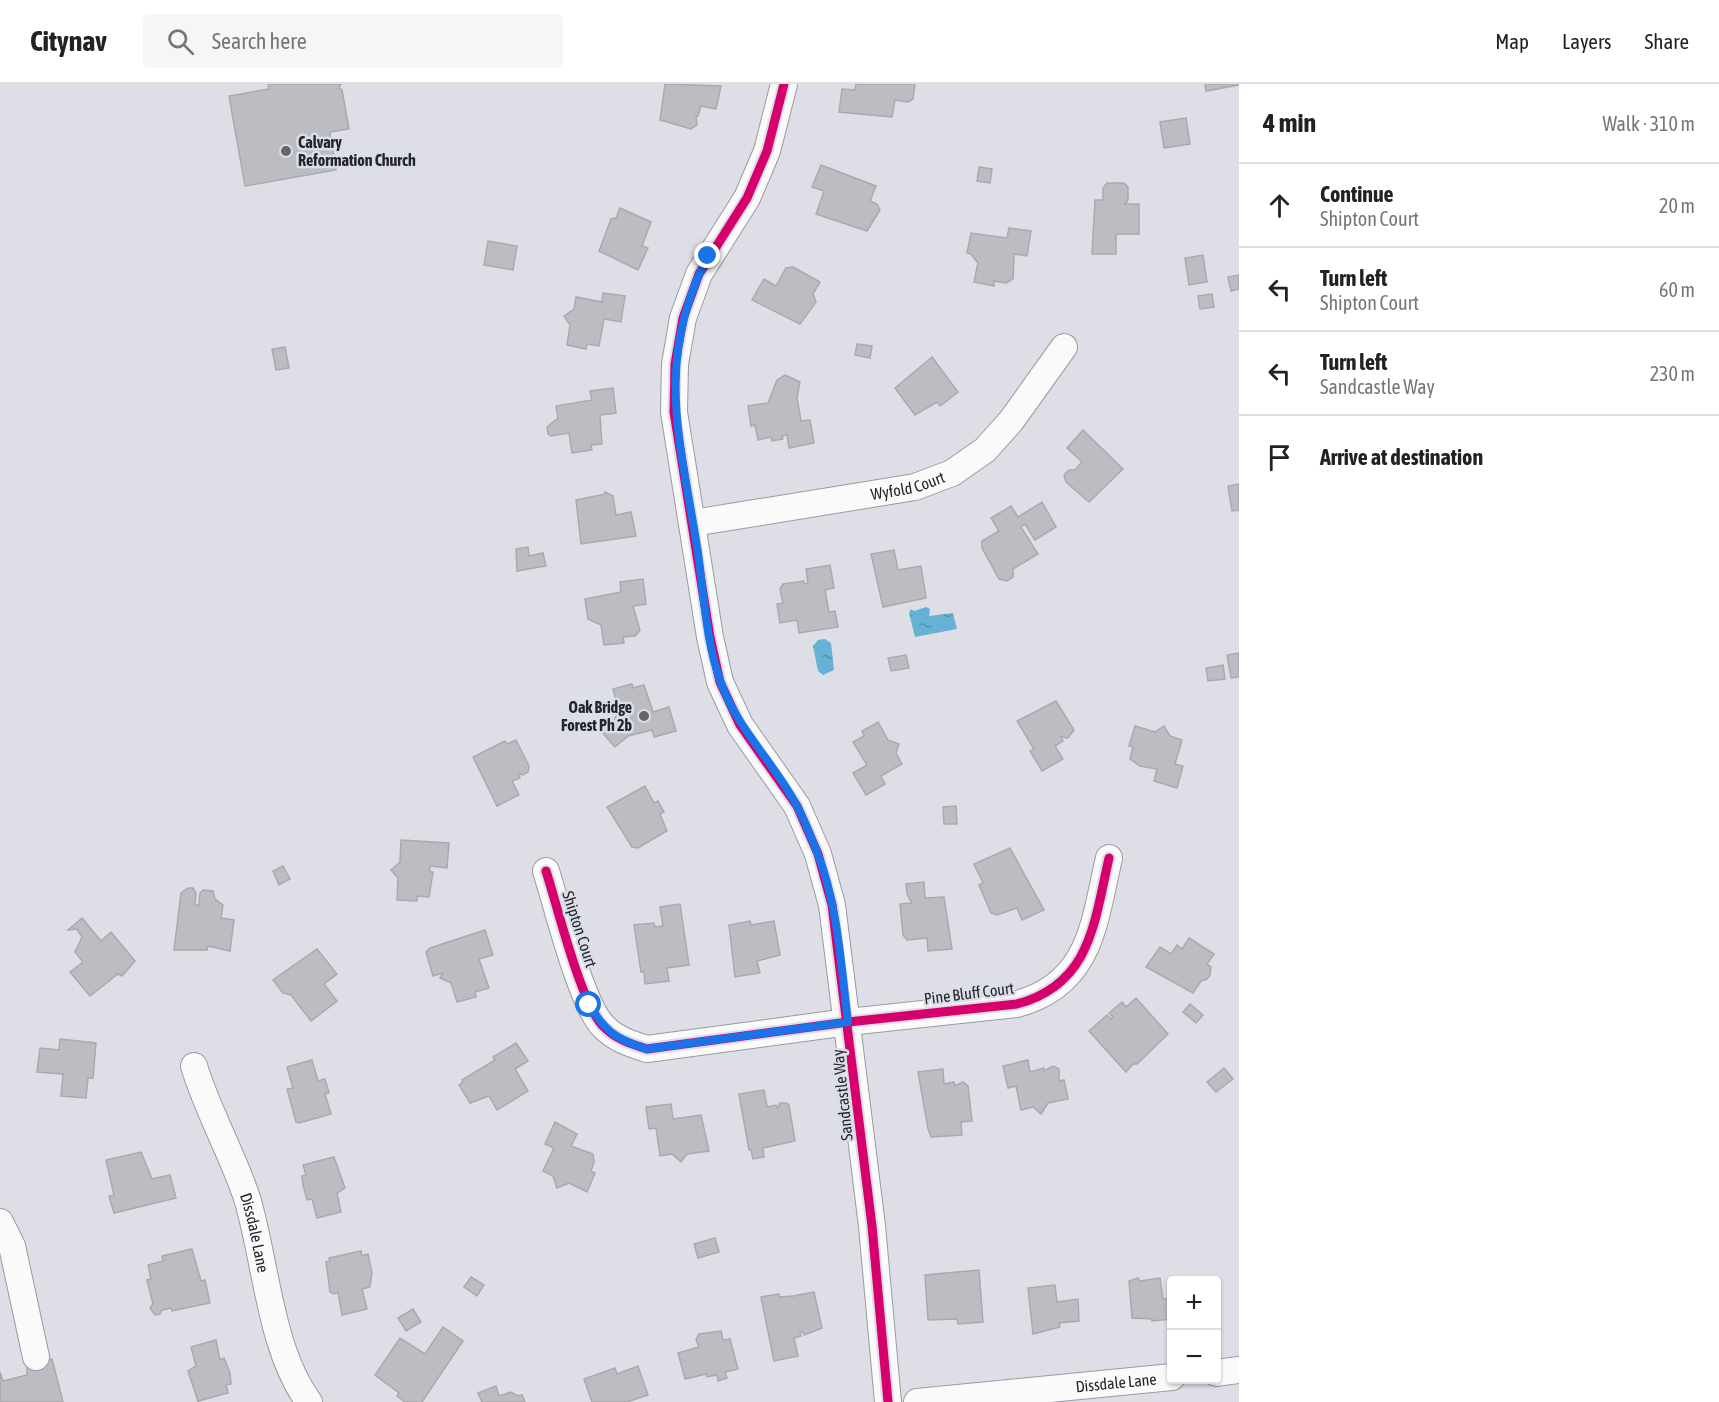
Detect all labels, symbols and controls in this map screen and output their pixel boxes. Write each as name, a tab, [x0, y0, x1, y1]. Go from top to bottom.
search box	[143, 14, 563, 68]
text: Citynav	[30, 25, 107, 57]
icon: search	[164, 25, 197, 58]
text: Search here	[212, 28, 307, 54]
text: Map	[1495, 29, 1529, 53]
text: Layers	[1562, 29, 1612, 53]
text: Share	[1645, 29, 1689, 53]
text: 4 min	[1263, 108, 1316, 138]
text: Walk · 310 m	[1603, 112, 1695, 135]
place label: Calvary Reformation Church	[298, 133, 416, 169]
marker: Calvary Reformation Church	[279, 144, 293, 158]
text: Continue	[1320, 181, 1394, 207]
icon: ahead	[1263, 189, 1296, 222]
text: 20 m	[1659, 194, 1695, 217]
text: Shipton Court	[1320, 207, 1419, 230]
route end	[694, 242, 720, 268]
text: Turn left	[1320, 265, 1387, 291]
icon: left	[1263, 273, 1296, 306]
text: 60 m	[1659, 278, 1695, 301]
text: Shipton Court	[1320, 291, 1419, 314]
text: Turn left	[1320, 349, 1387, 375]
icon: left	[1263, 357, 1296, 390]
text: 230 m	[1650, 362, 1695, 385]
text: Sandcastle Way	[1320, 375, 1435, 398]
icon: arrive	[1263, 441, 1296, 474]
text: Arrive at destination	[1320, 444, 1483, 470]
street label: Wyfold Court	[869, 467, 947, 503]
place label: Oak Bridge Forest Ph 2b	[561, 698, 632, 734]
marker: Oak Bridge Forest Ph 2b	[637, 709, 651, 723]
street label: Shipton Court	[558, 889, 601, 970]
street label: Pine Bluff Court	[923, 979, 1015, 1007]
route start	[575, 991, 601, 1017]
street label: Sandcastle Way	[828, 1048, 857, 1142]
street label: Dissdale Lane	[237, 1190, 273, 1274]
map controls	[1167, 1276, 1221, 1384]
button: +	[1167, 1276, 1221, 1330]
button: −	[1167, 1330, 1221, 1384]
street label: Dissdale Lane	[1075, 1370, 1157, 1395]

